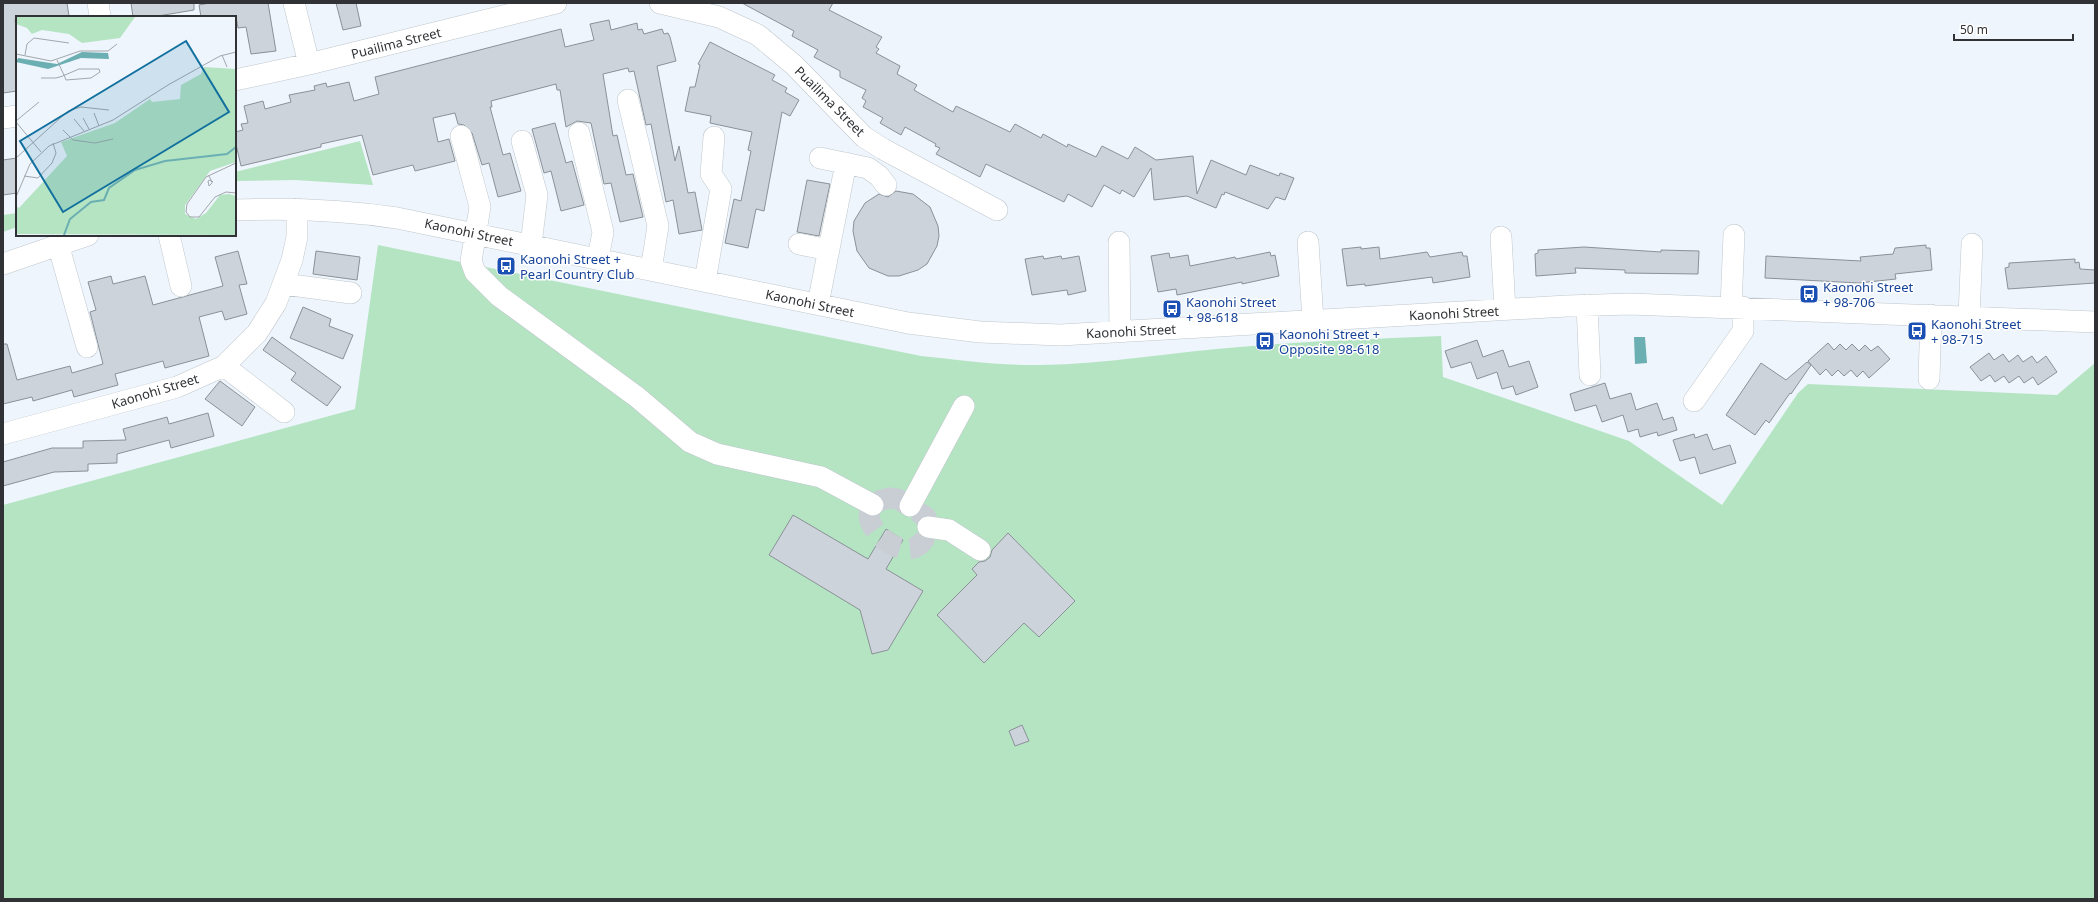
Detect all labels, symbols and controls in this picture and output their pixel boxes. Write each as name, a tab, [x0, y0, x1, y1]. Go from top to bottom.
inset map	[16, 16, 236, 236]
scale bar	[1954, 16, 2073, 42]
text: 50 m	[1960, 21, 1988, 38]
street label: Puailima Street	[349, 23, 443, 63]
street label: Puailima Street	[791, 62, 869, 140]
street label: Kaonohi Street	[423, 214, 515, 250]
place label: Kaonohi Street + Pearl Country Club	[520, 250, 634, 283]
bus stop icon: Kaonohi Street + Pearl Country Club	[495, 255, 517, 277]
place label: Kaonohi Street + 98-706	[1823, 278, 1913, 311]
bus stop icon: Kaonohi Street + 98-706	[1798, 283, 1820, 305]
street label: Kaonohi Street	[764, 285, 856, 321]
place label: Kaonohi Street + 98-618	[1186, 293, 1276, 326]
bus stop icon: Kaonohi Street + 98-618	[1161, 298, 1183, 320]
street label: Kaonohi Street	[1409, 302, 1500, 324]
place label: Kaonohi Street + 98-715	[1931, 315, 2021, 348]
street label: Kaonohi Street	[1086, 320, 1177, 342]
bus stop icon: Kaonohi Street + 98-715	[1906, 320, 1928, 342]
place label: Kaonohi Street + Opposite 98-618	[1279, 325, 1380, 358]
bus stop icon: Kaonohi Street + Opposite 98-618	[1254, 330, 1276, 352]
street label: Kaonohi Street	[109, 369, 201, 413]

